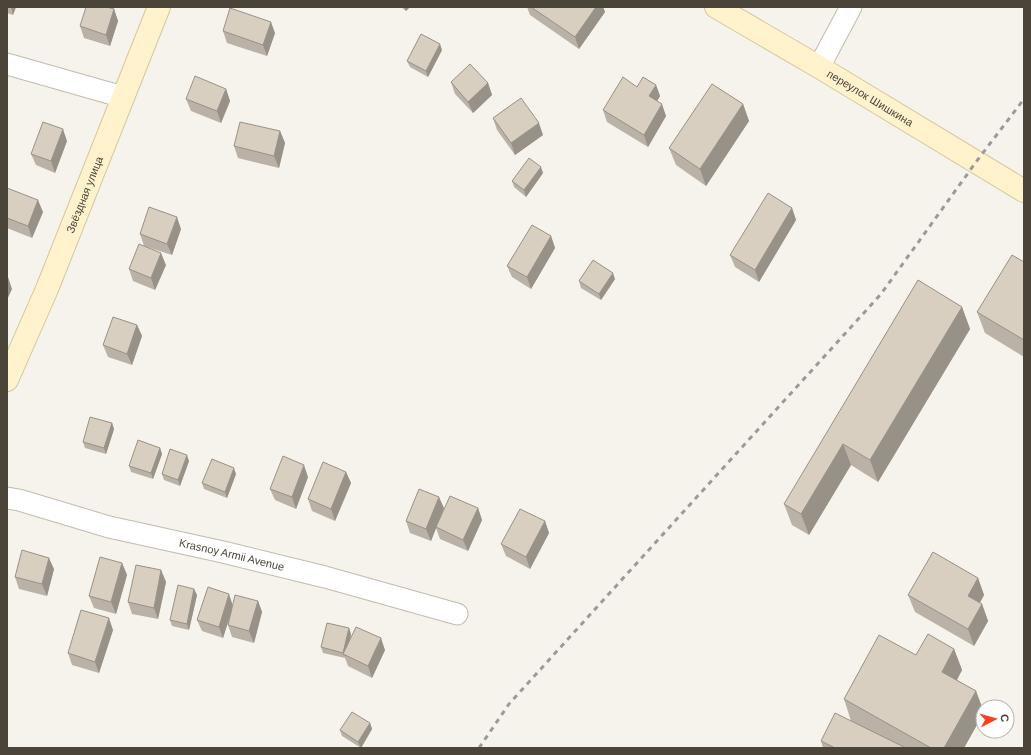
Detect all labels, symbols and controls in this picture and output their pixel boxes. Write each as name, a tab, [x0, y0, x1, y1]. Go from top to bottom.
street label: переулок Шишкина	[825, 67, 916, 129]
street label: Звёздная улица	[64, 154, 105, 235]
street label: Krasnoy Armii Avenue	[178, 537, 286, 573]
north arrow	[975, 699, 1015, 739]
text: С	[999, 713, 1011, 723]

